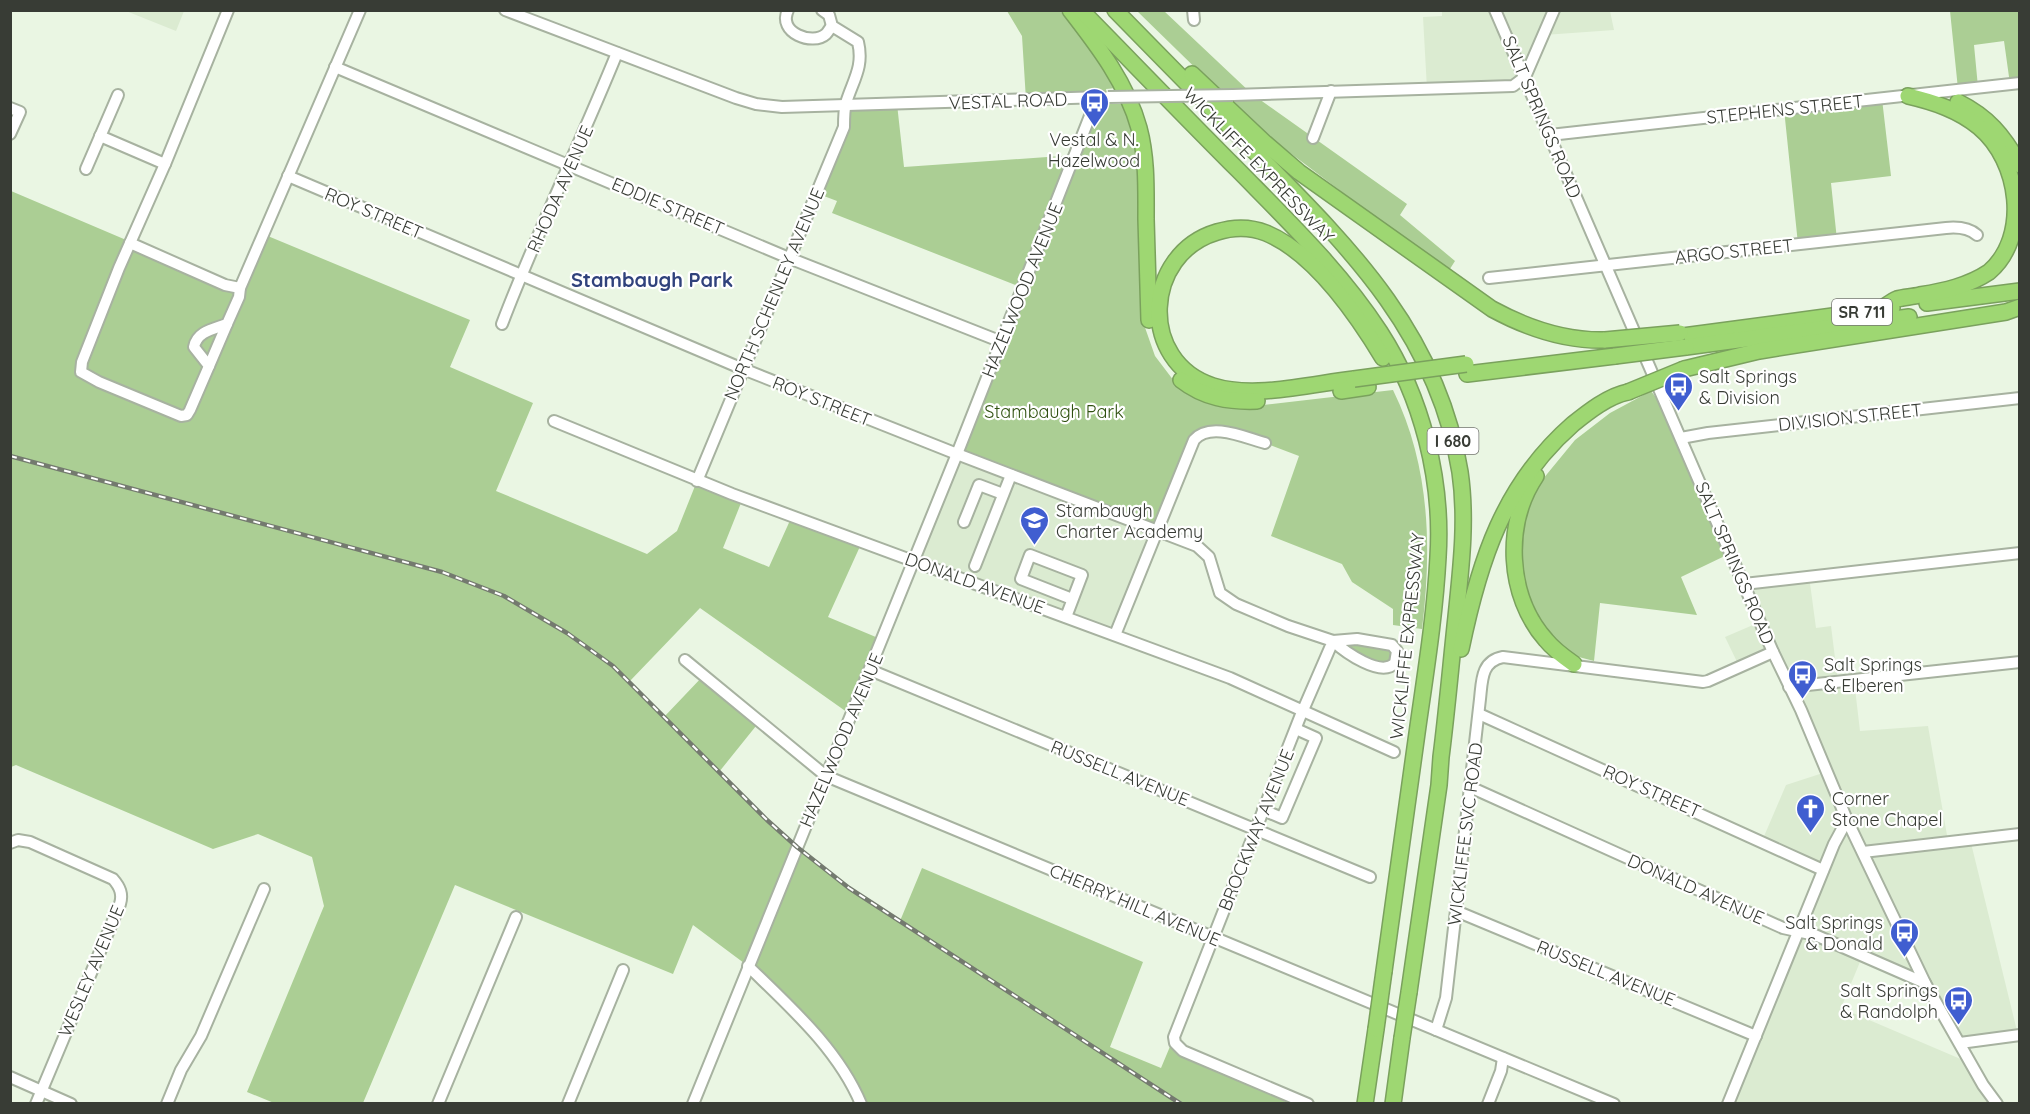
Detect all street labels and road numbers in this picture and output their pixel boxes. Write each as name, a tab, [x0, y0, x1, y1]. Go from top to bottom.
street label: SALT SPRINGS ROAD	[1497, 32, 1587, 202]
street label: WICKLIFFE EXPRESSWAY	[1179, 82, 1339, 248]
street label: VESTAL ROAD	[948, 87, 1068, 115]
street label: STEPHENS STREET	[1705, 89, 1865, 129]
street label: RHODA AVENUE	[522, 122, 598, 256]
street label: EDDIE STREET	[608, 172, 728, 240]
street label: ROY STREET	[321, 182, 427, 244]
street label: NORTH SCHENLEY AVENUE	[719, 184, 829, 404]
street label: HAZELWOOD AVENUE	[976, 199, 1068, 381]
street label: ARGO STREET	[1674, 233, 1795, 269]
road number: SR 711	[1832, 299, 1892, 325]
street label: ROY STREET	[769, 371, 875, 431]
street label: DIVISION STREET	[1777, 398, 1923, 436]
road number: I 680	[1428, 428, 1478, 454]
street label: SALT SPRINGS ROAD	[1690, 478, 1780, 648]
street label: WICKLIFFE EXPRESSWAY	[1385, 532, 1429, 740]
street label: DONALD AVENUE	[902, 547, 1048, 619]
street label: HAZELWOOD AVENUE	[794, 650, 888, 830]
street label: RUSSELL AVENUE	[1047, 735, 1193, 811]
street label: WICKLIFFE SVC ROAD	[1442, 741, 1488, 927]
street label: BROCKWAY AVENUE	[1213, 746, 1299, 914]
street label: ROY STREET	[1600, 759, 1705, 823]
street label: DONALD AVENUE	[1624, 849, 1768, 929]
street label: CHERRY HILL AVENUE	[1046, 859, 1224, 951]
street label: WESLEY AVENUE	[53, 902, 129, 1040]
street label: RUSSELL AVENUE	[1533, 935, 1679, 1011]

